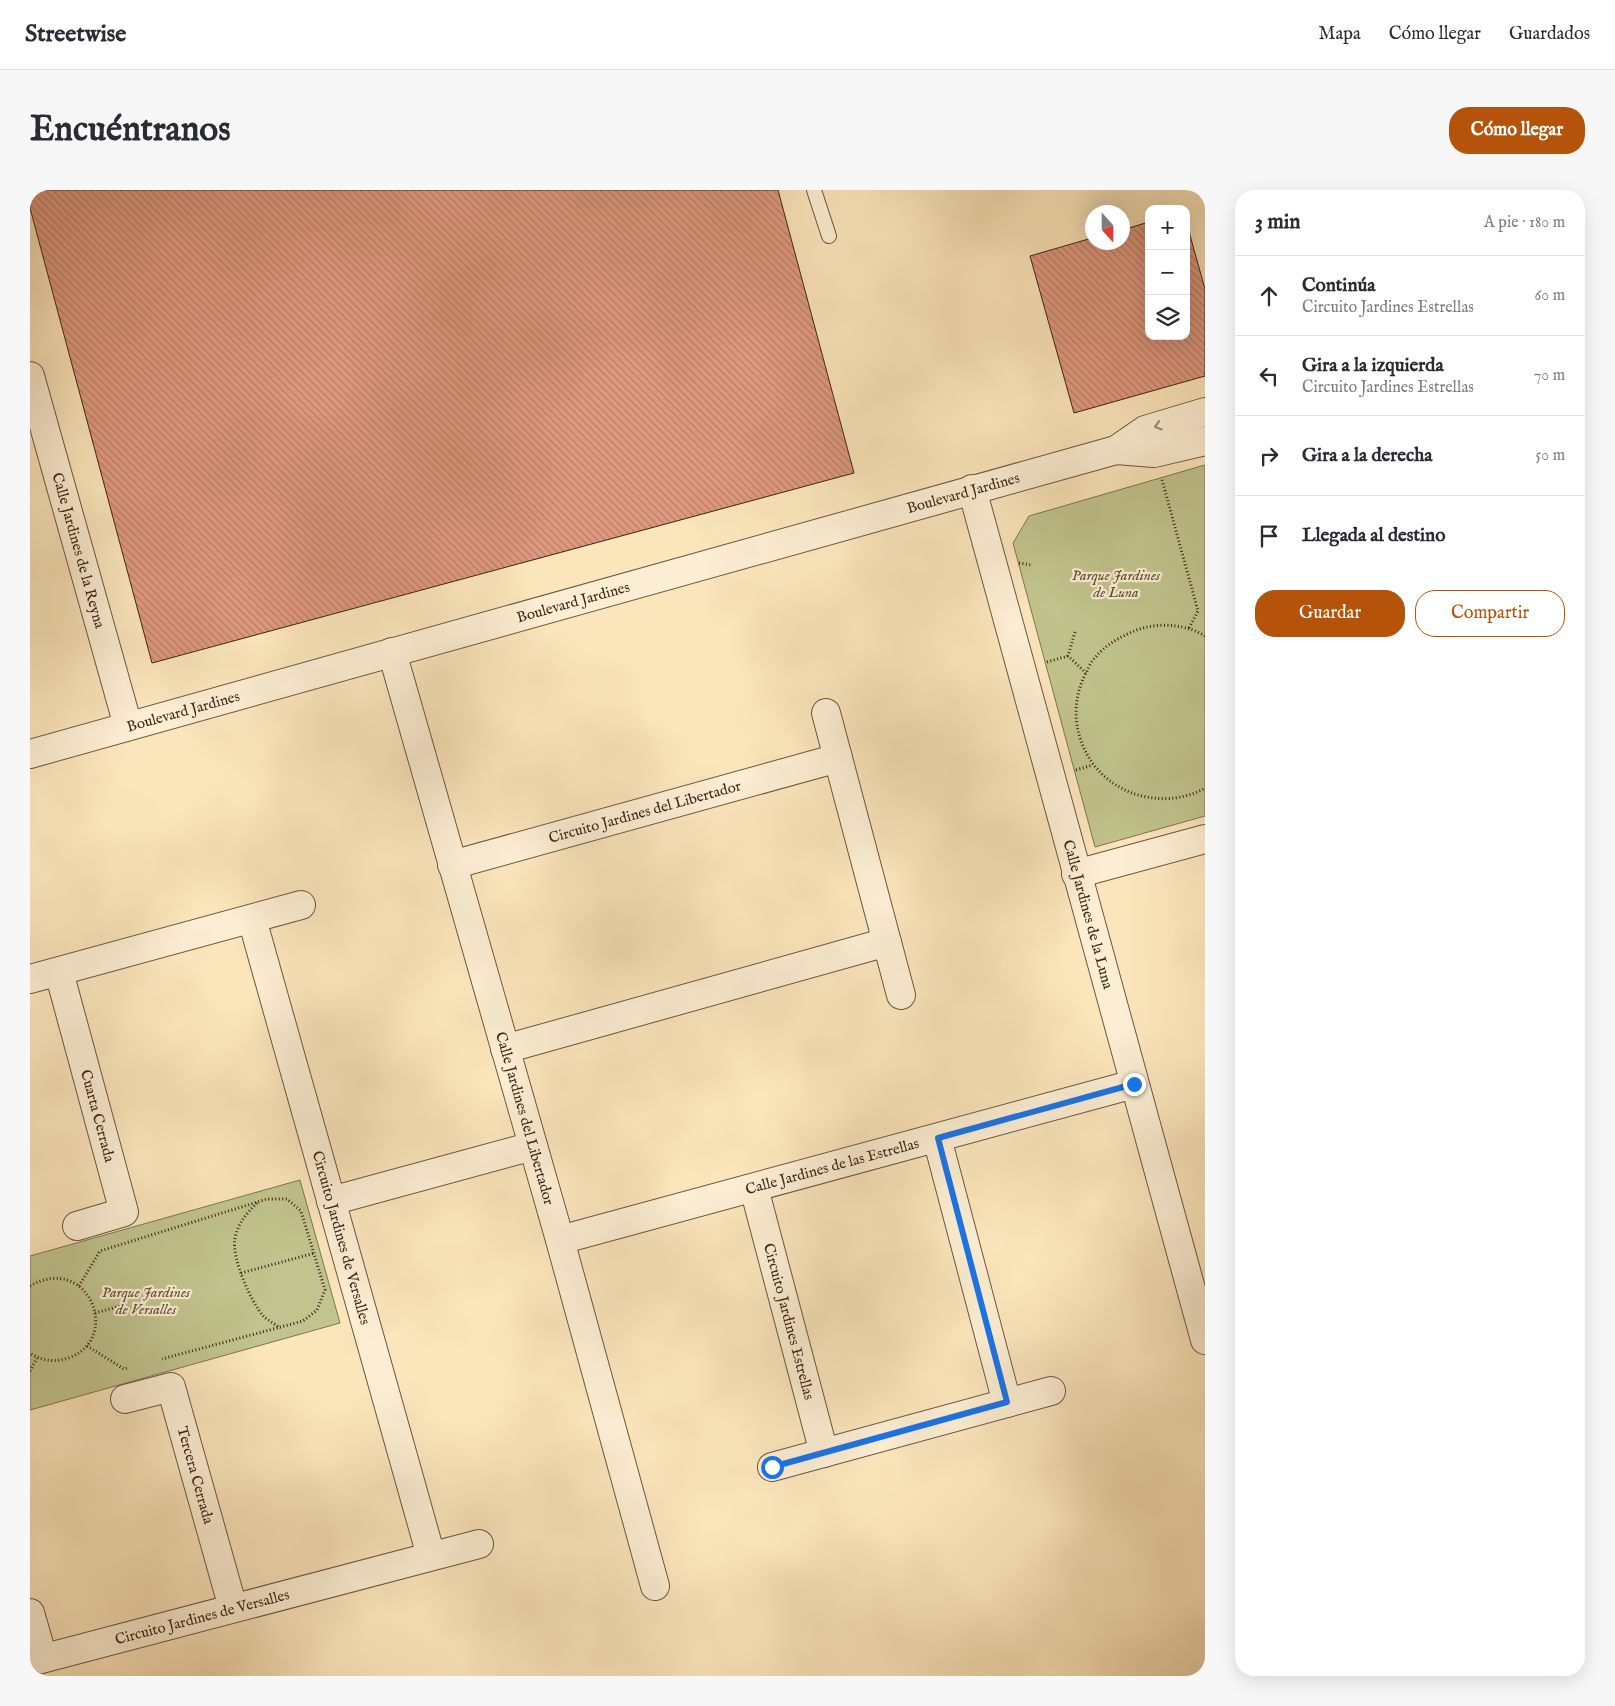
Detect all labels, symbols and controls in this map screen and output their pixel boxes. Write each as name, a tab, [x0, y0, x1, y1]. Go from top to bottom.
text: Streetwise	[25, 19, 126, 50]
text: Mapa	[1318, 23, 1361, 46]
text: Cómo llegar	[1389, 23, 1481, 46]
text: Guardados	[1509, 23, 1590, 46]
button: Cómo llegar	[1449, 107, 1585, 154]
text: Encuéntranos	[30, 108, 230, 153]
north arrow	[1085, 205, 1130, 250]
map controls	[1145, 205, 1190, 340]
button: +	[1145, 205, 1190, 250]
text: 3 min	[1255, 209, 1300, 236]
text: A pie · 180 m	[1484, 213, 1565, 233]
button: −	[1145, 250, 1190, 295]
text: Continúa	[1302, 274, 1376, 298]
icon: ahead	[1255, 282, 1283, 310]
text: 60 m	[1535, 286, 1565, 306]
button: layers	[1145, 295, 1190, 340]
text: Circuito Jardines Estrellas	[1302, 298, 1474, 318]
text: Gira a la izquierda	[1302, 354, 1444, 378]
icon: left	[1255, 362, 1283, 390]
text: 70 m	[1534, 366, 1565, 386]
text: Circuito Jardines Estrellas	[1302, 378, 1474, 398]
one-way arrow	[1155, 420, 1163, 430]
icon: right	[1255, 442, 1283, 470]
text: Gira a la derecha	[1302, 444, 1432, 468]
text: 50 m	[1536, 446, 1565, 466]
street label: Boulevard Jardines	[904, 468, 1022, 518]
street label: Calle Jardines de la Reyna	[48, 470, 110, 631]
icon: arrive	[1255, 522, 1283, 550]
text: Llegada al destino	[1302, 524, 1445, 548]
park label: Parque Jardines de Luna	[1072, 566, 1161, 602]
street label: Boulevard Jardines	[514, 577, 632, 627]
button: Guardar	[1255, 590, 1405, 637]
button: Compartir	[1415, 590, 1565, 637]
street label: Boulevard Jardines	[124, 686, 242, 736]
street label: Circuito Jardines del Libertador	[546, 776, 743, 847]
street label: Calle Jardines de la Luna	[1059, 838, 1118, 991]
street label: Calle Jardines del Libertador	[491, 1030, 559, 1208]
street label: Cuarta Cerrada	[76, 1067, 120, 1165]
route end	[1123, 1073, 1146, 1096]
street label: Calle Jardines de las Estrellas	[743, 1133, 921, 1199]
street label: Circuito Jardines de Versalles	[308, 1149, 375, 1327]
street label: Circuito Jardines Estrellas	[759, 1241, 819, 1402]
park label: Parque Jardines de Versalles	[102, 1283, 191, 1319]
street label: Tercera Cerrada	[173, 1424, 219, 1526]
route start	[761, 1456, 784, 1479]
street label: Circuito Jardines de Versalles	[113, 1585, 292, 1649]

